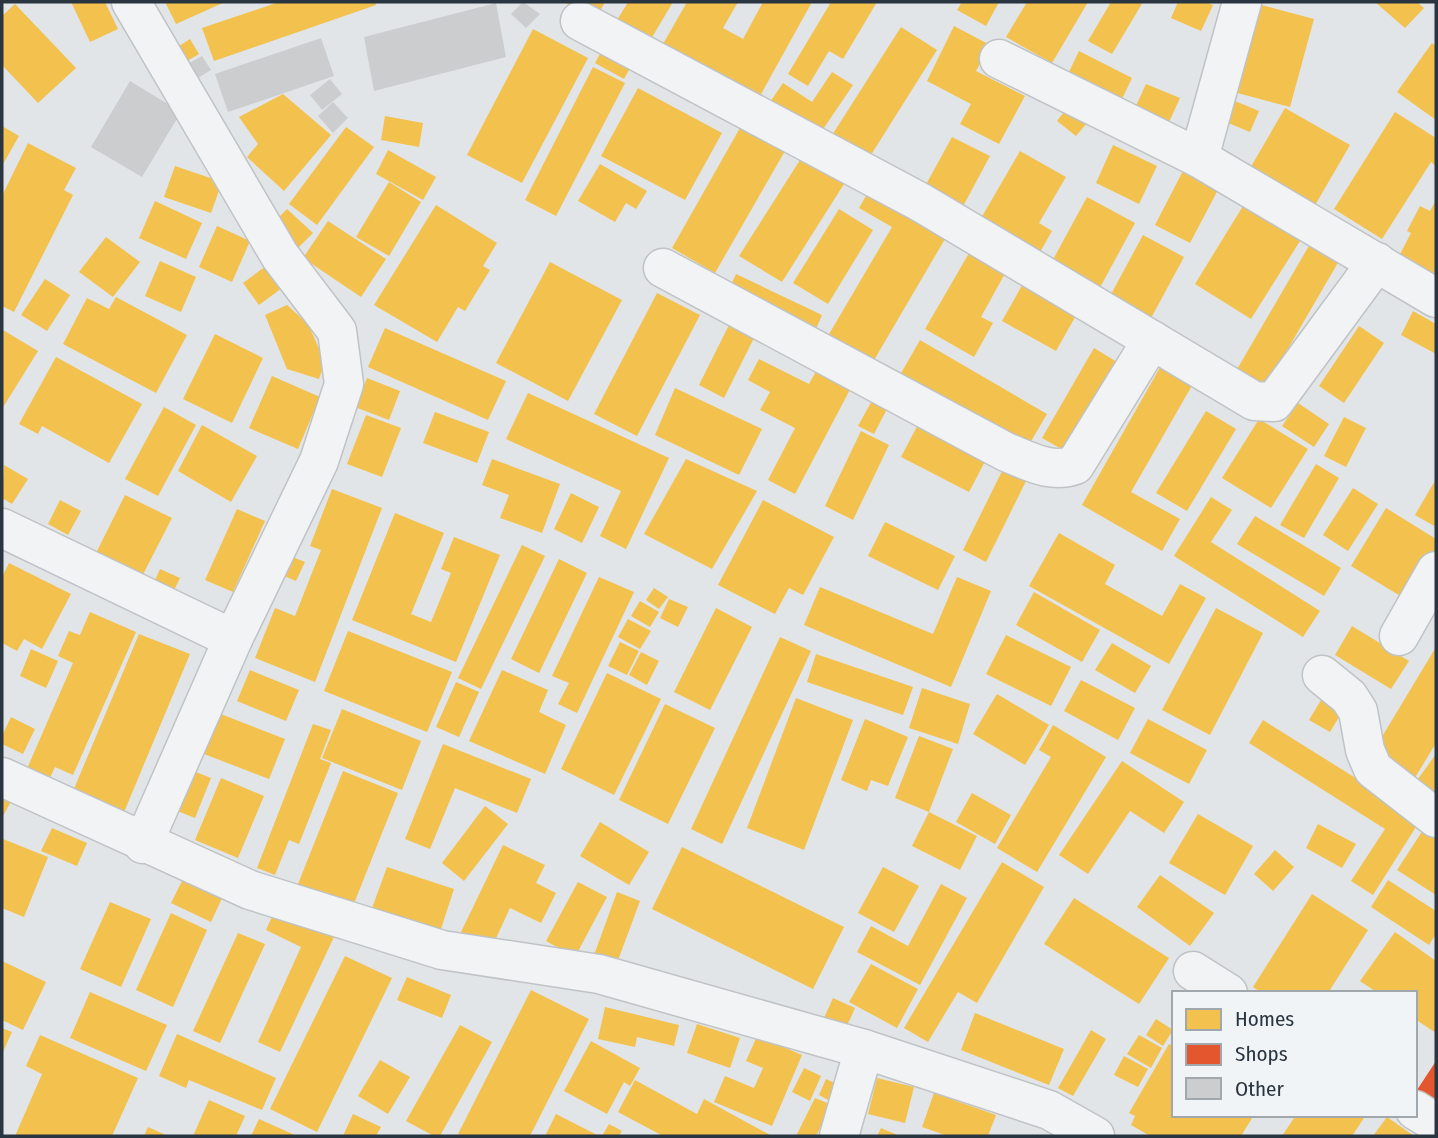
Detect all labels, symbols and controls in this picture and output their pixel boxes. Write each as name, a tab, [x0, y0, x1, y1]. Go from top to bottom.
legend	[1172, 991, 1417, 1117]
text: Homes	[1235, 1006, 1294, 1032]
text: Shops	[1235, 1041, 1288, 1067]
text: Other	[1235, 1076, 1284, 1102]

